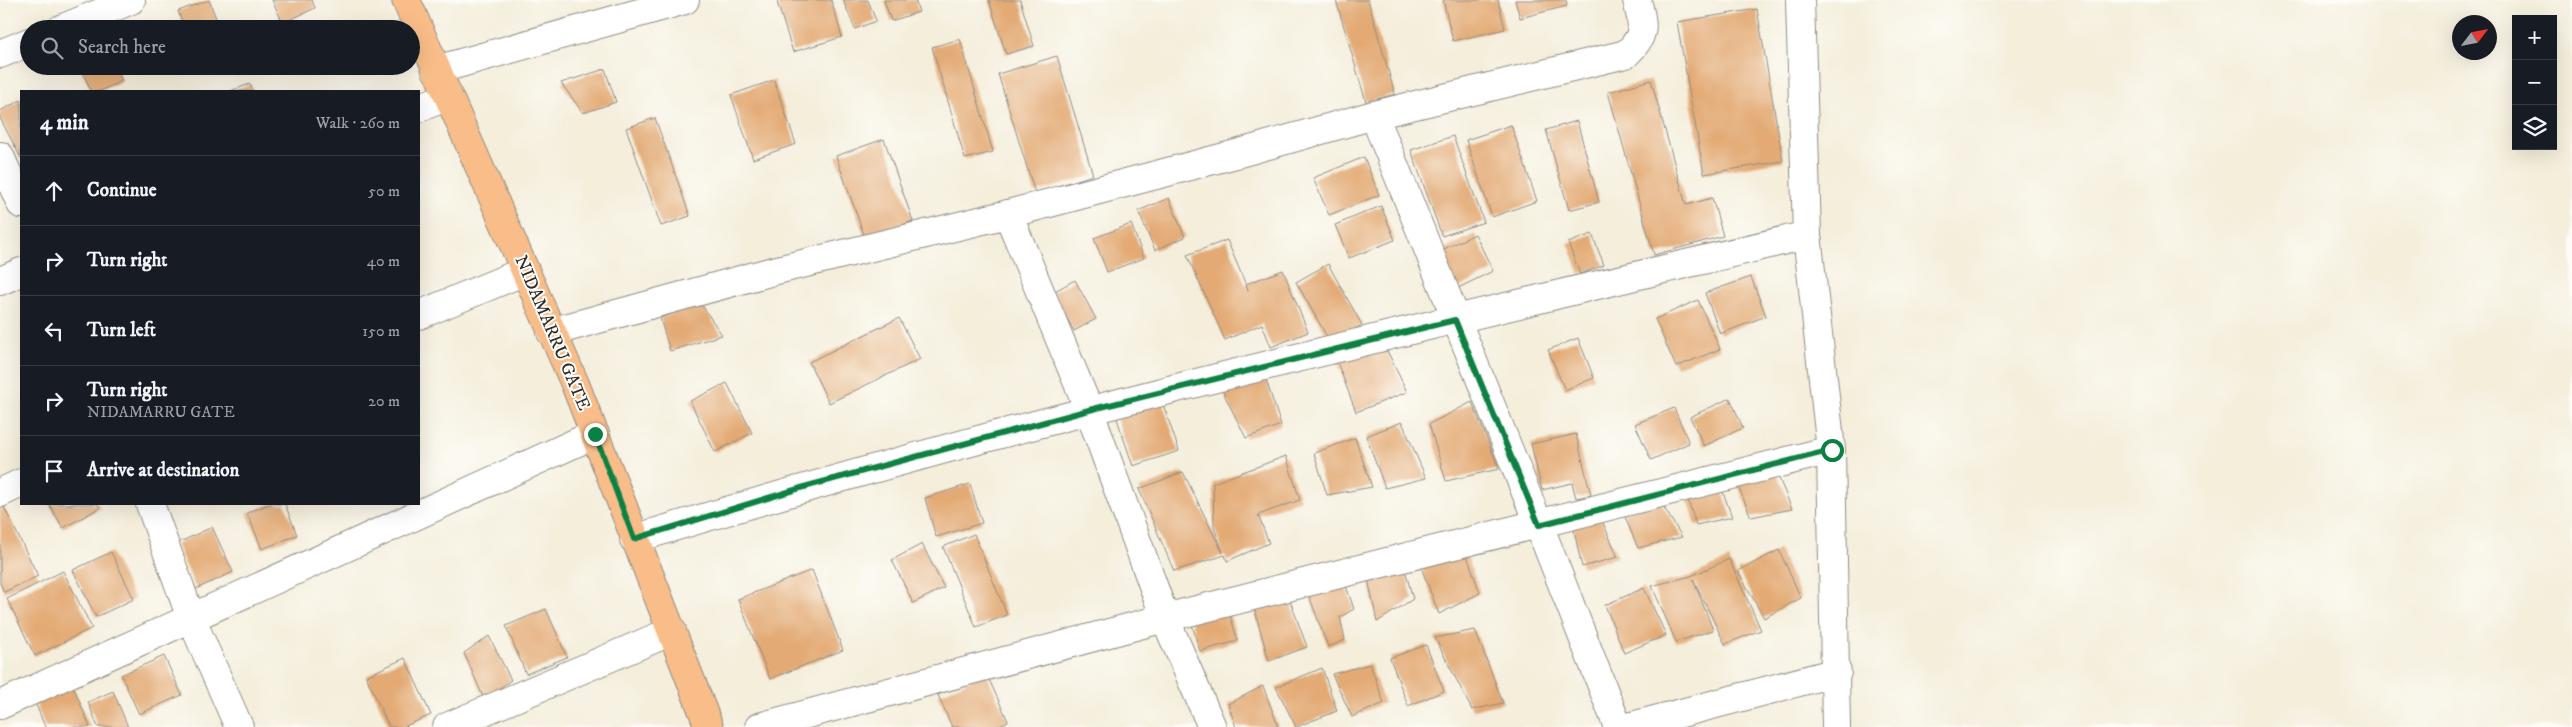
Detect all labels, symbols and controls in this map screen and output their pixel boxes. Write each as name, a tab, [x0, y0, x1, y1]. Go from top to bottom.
north arrow	[2452, 15, 2497, 60]
map controls	[2512, 15, 2557, 150]
button: +	[2512, 15, 2557, 60]
search box	[20, 20, 420, 75]
icon: search	[38, 34, 66, 62]
text: Search here	[78, 36, 166, 59]
button: −	[2512, 60, 2557, 105]
button: layers	[2512, 105, 2557, 150]
text: 4 min	[40, 110, 89, 136]
text: Walk · 260 m	[316, 113, 400, 133]
icon: ahead	[40, 177, 68, 205]
text: Continue	[87, 179, 157, 202]
text: 50 m	[368, 181, 400, 201]
icon: right	[40, 247, 68, 275]
text: Turn right	[87, 249, 167, 272]
text: 40 m	[367, 251, 400, 271]
street label: NIDAMARRU GATE	[509, 252, 595, 414]
icon: left	[40, 317, 68, 345]
text: Turn left	[87, 319, 156, 342]
text: 150 m	[362, 321, 400, 341]
text: Turn right	[87, 379, 167, 402]
icon: right	[40, 387, 68, 415]
text: 20 m	[368, 391, 400, 411]
text: NIDAMARRU GATE	[87, 402, 235, 422]
route end	[584, 423, 607, 446]
route start	[1821, 439, 1844, 462]
icon: arrive	[40, 457, 68, 485]
text: Arrive at destination	[87, 459, 239, 482]

